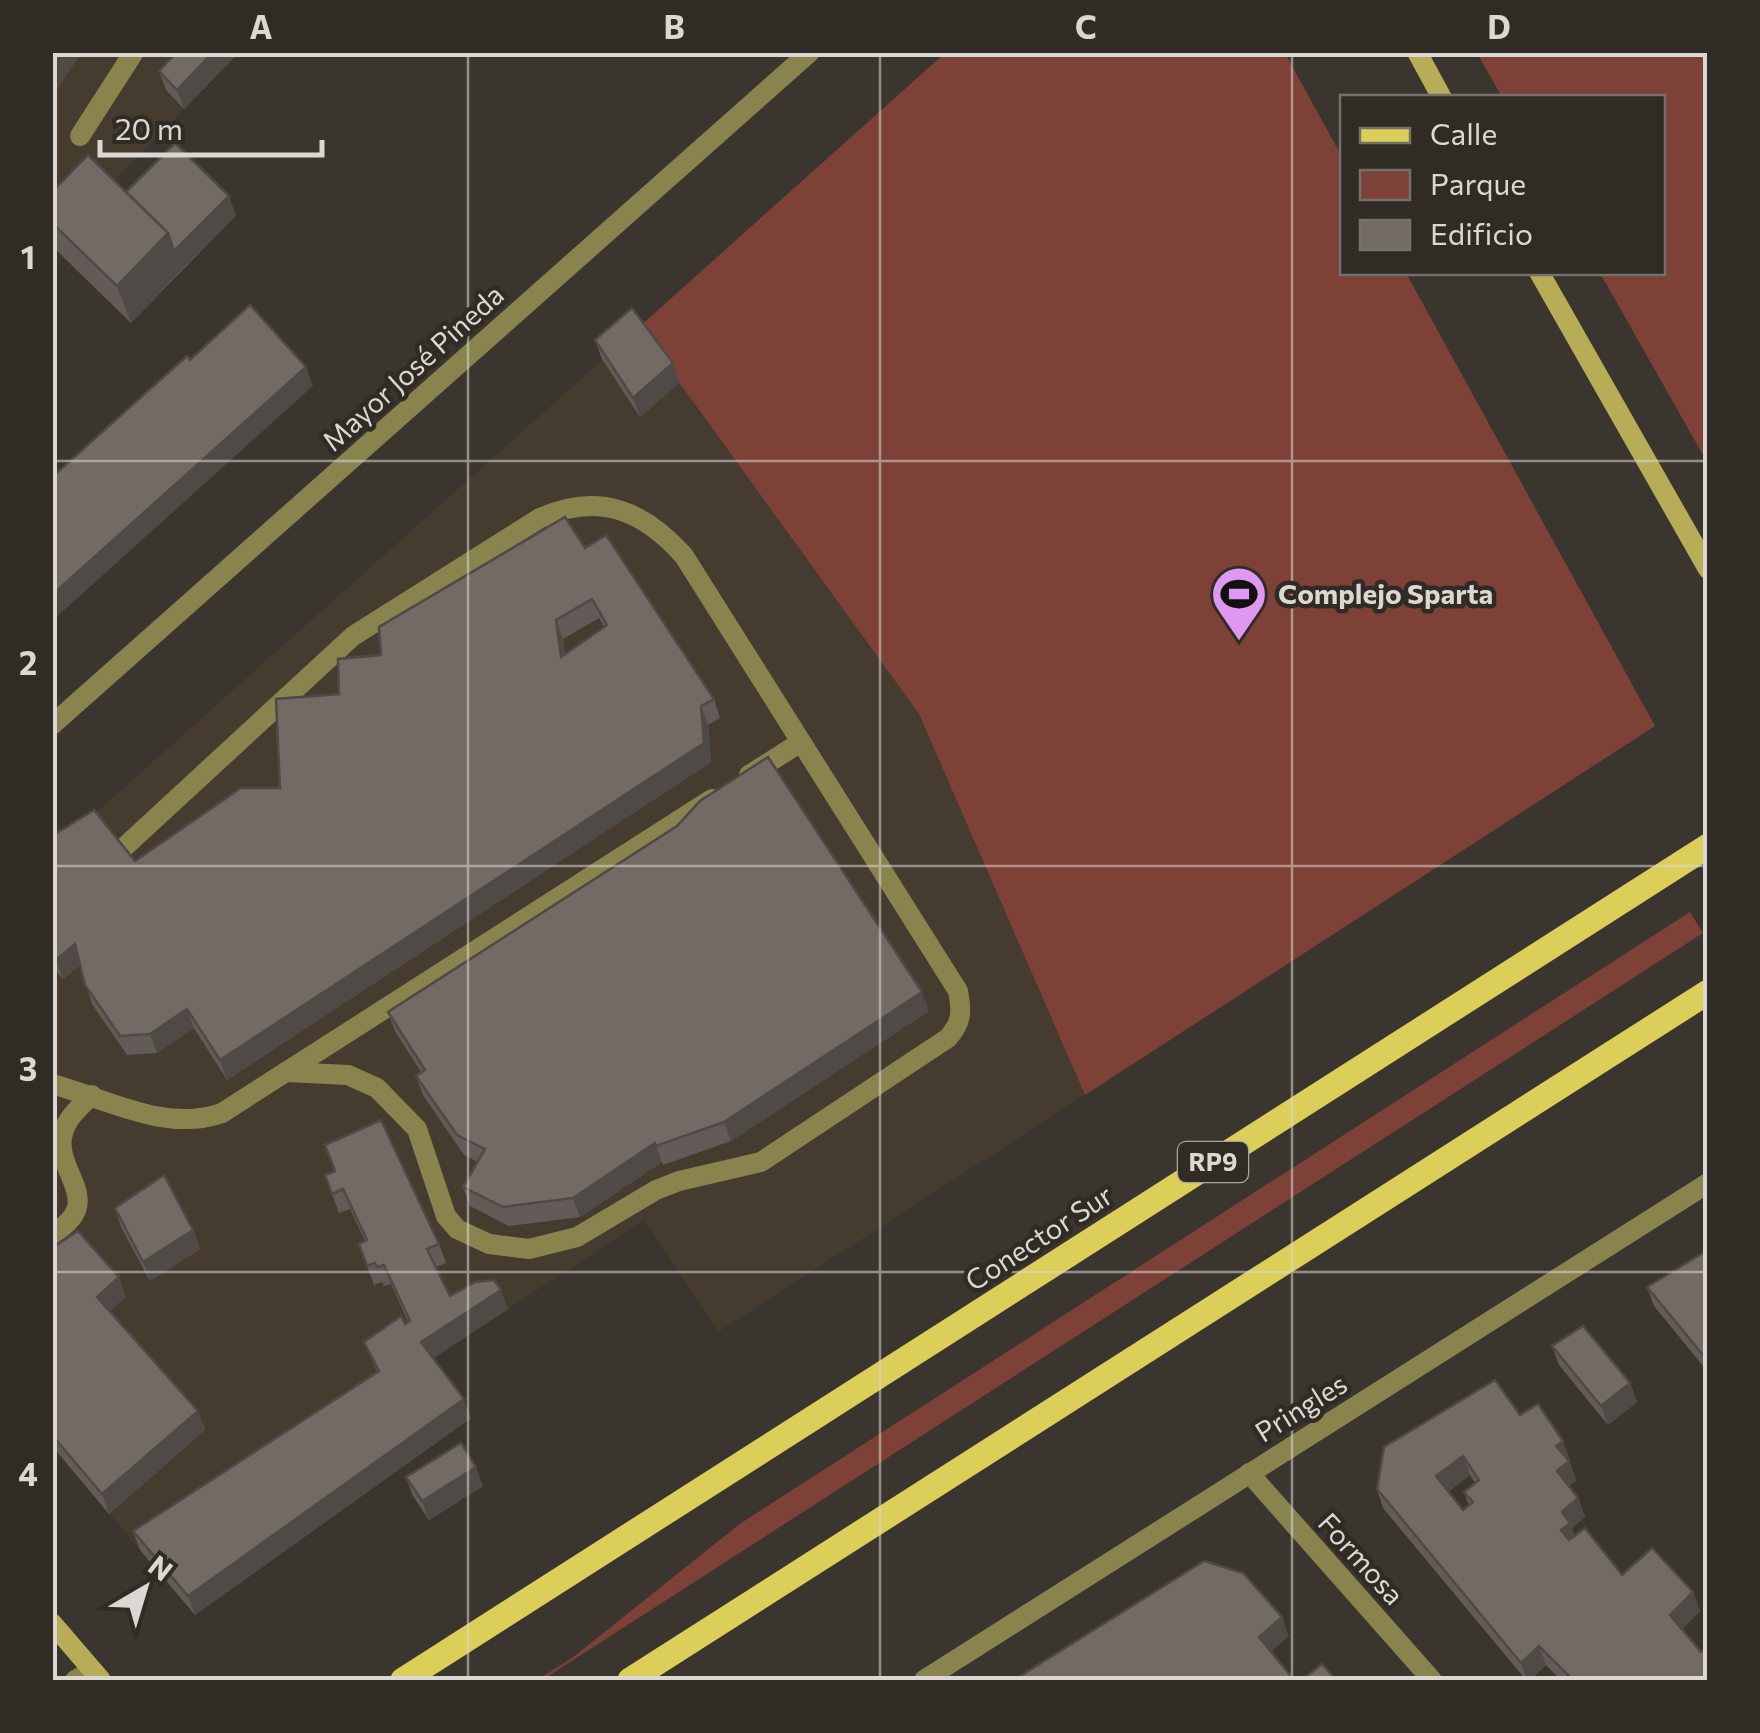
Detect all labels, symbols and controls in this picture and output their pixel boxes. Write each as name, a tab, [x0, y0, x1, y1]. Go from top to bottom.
text: A	[250, 6, 273, 46]
text: B	[663, 6, 685, 46]
text: C	[1075, 6, 1097, 46]
text: D	[1487, 6, 1511, 46]
scale bar	[100, 95, 322, 157]
legend	[1340, 95, 1665, 275]
text: 20 m	[115, 109, 183, 146]
text: Calle	[1430, 114, 1497, 151]
text: Parque	[1430, 164, 1526, 201]
text: Edificio	[1430, 214, 1533, 251]
text: 1	[21, 236, 35, 276]
street label: Mayor José Pineda	[315, 277, 510, 458]
sports icon: Complejo Sparta	[1209, 564, 1269, 643]
place label: Complejo Sparta	[1278, 576, 1493, 610]
text: 2	[19, 642, 37, 682]
text: 3	[19, 1048, 37, 1088]
road number: RP9	[1178, 1142, 1248, 1182]
street label: Conector Sur	[959, 1177, 1118, 1297]
street label: Pringles	[1248, 1366, 1353, 1449]
text: 4	[18, 1453, 38, 1493]
street label: Formosa	[1312, 1505, 1412, 1611]
north arrow	[95, 1538, 195, 1638]
text: N	[142, 1548, 180, 1587]

